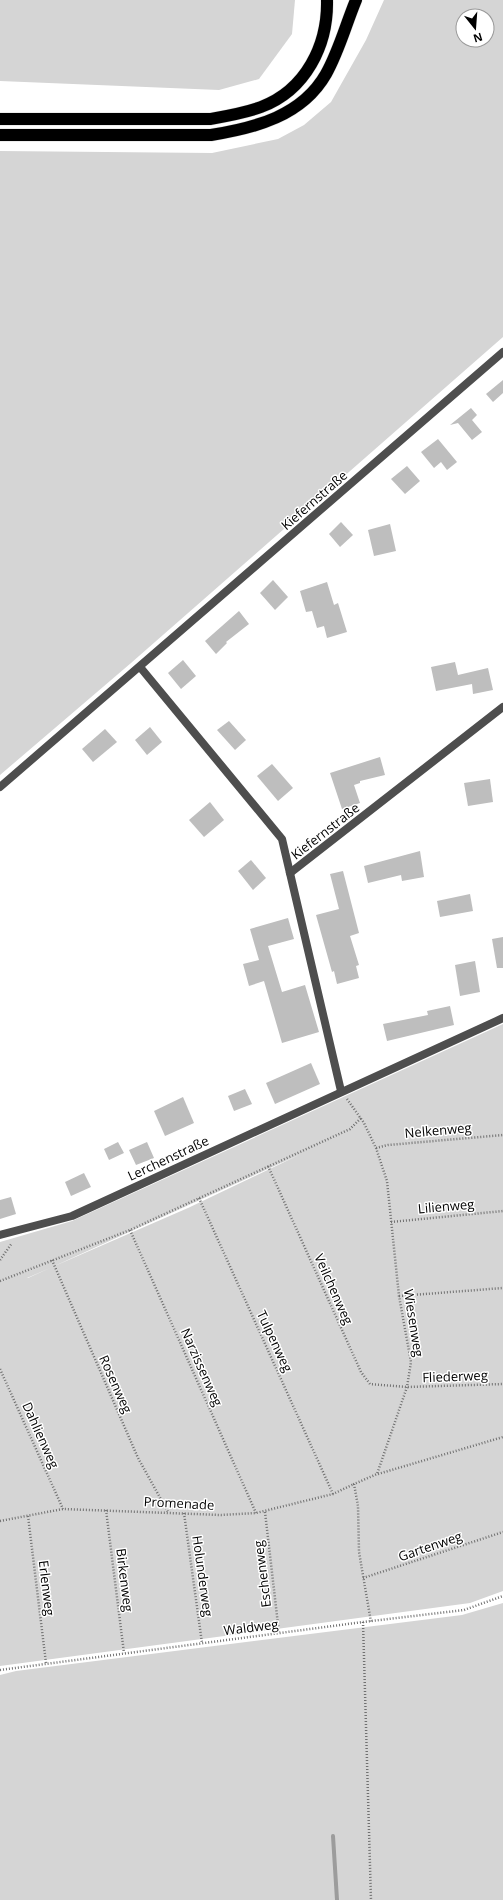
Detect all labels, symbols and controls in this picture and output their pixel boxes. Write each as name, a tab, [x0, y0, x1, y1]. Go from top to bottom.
north arrow	[455, 8, 495, 48]
text: N	[472, 30, 485, 47]
street label: Kiefernstraße	[277, 466, 351, 534]
street label: Kiefernstraße	[287, 799, 363, 863]
street label: Nelkenweg	[404, 1118, 472, 1142]
street label: Lerchenstraße	[124, 1131, 212, 1185]
street label: Lilienweg	[417, 1195, 475, 1217]
street label: Veilchenweg	[310, 1251, 358, 1327]
street label: Wiesenweg	[400, 1288, 428, 1358]
street label: Tulpenweg	[253, 1307, 297, 1375]
street label: Narzissenweg	[177, 1325, 227, 1409]
street label: Rosenweg	[95, 1352, 137, 1416]
street label: Fliederweg	[422, 1366, 488, 1386]
street label: Dahlienweg	[18, 1399, 64, 1471]
street label: Promenade	[143, 1492, 215, 1514]
street label: Gartenweg	[396, 1527, 464, 1565]
street label: Holunderweg	[188, 1534, 218, 1618]
street label: Eschenweg	[249, 1539, 275, 1609]
street label: Birkenweg	[112, 1547, 138, 1613]
street label: Erlenweg	[35, 1559, 59, 1617]
street label: Waldweg	[223, 1615, 279, 1639]

